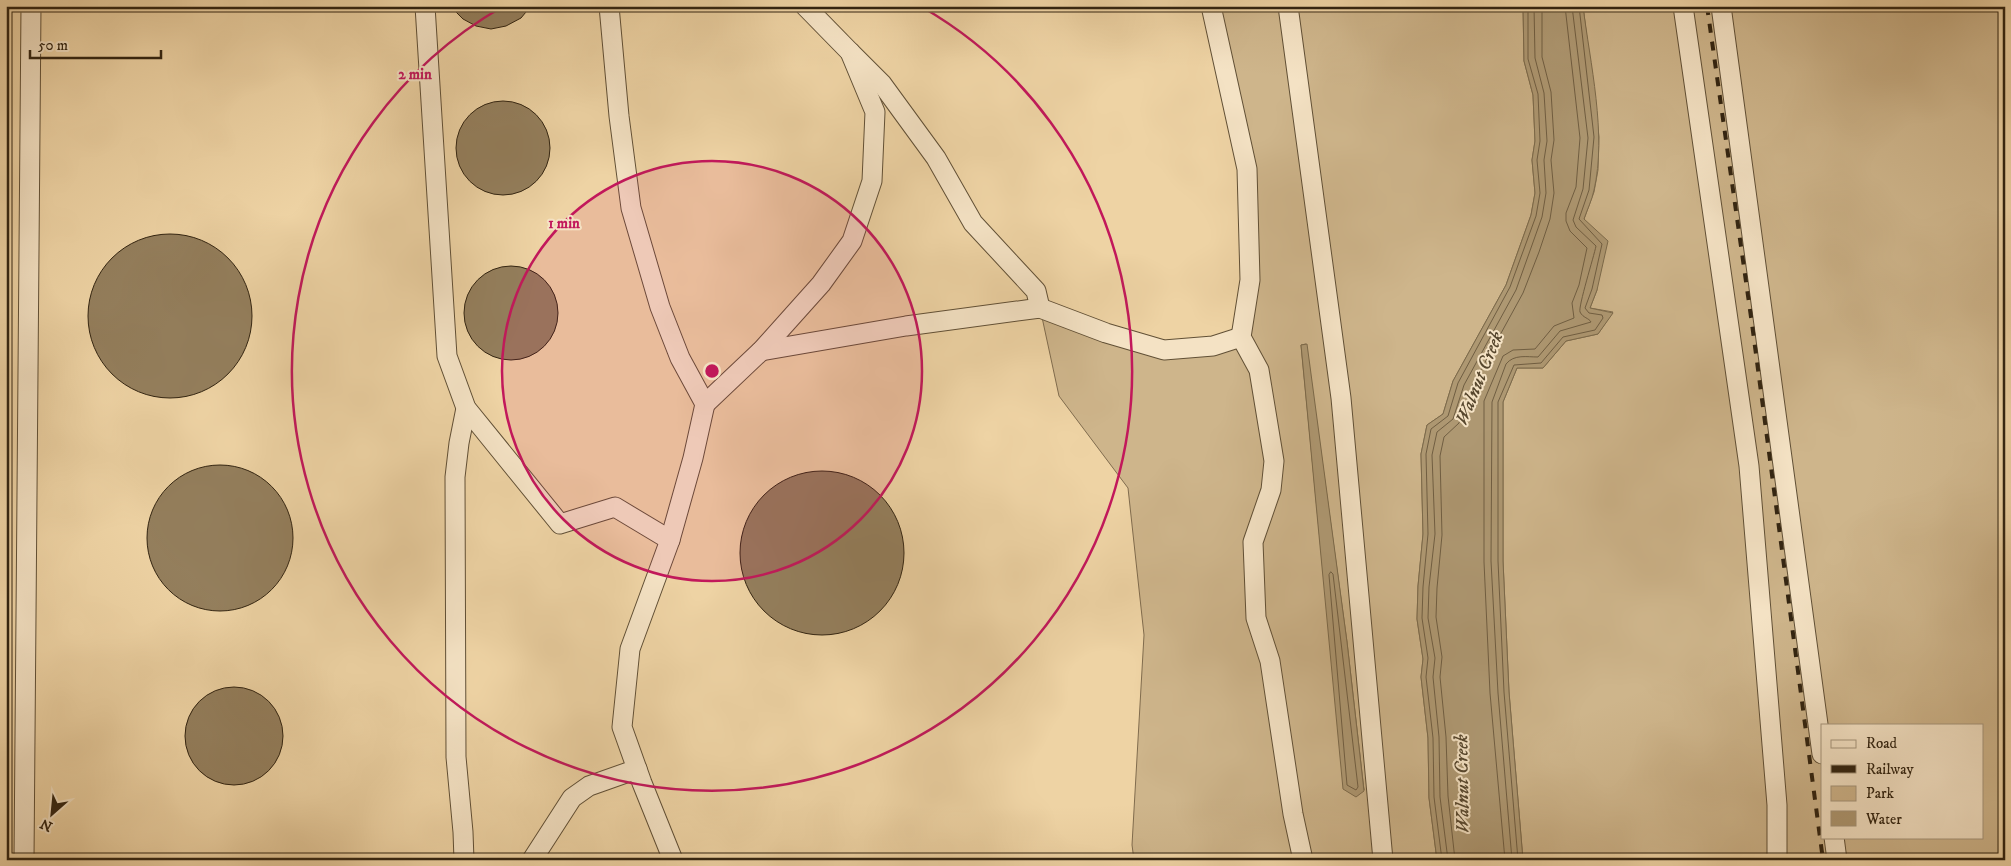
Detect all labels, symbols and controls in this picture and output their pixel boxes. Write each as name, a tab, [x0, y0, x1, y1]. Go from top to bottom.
scale bar	[30, 28, 161, 60]
text: 50 m	[38, 36, 68, 55]
text: 2 min	[398, 65, 432, 84]
text: 1 min	[548, 214, 580, 233]
water label: Walnut Creek	[1450, 328, 1509, 429]
centre of rings	[703, 362, 721, 380]
legend	[1821, 724, 1984, 838]
water label: Walnut Creek	[1450, 734, 1475, 834]
text: Road	[1866, 734, 1898, 753]
text: Railway	[1866, 760, 1914, 779]
text: Park	[1866, 784, 1895, 803]
north arrow	[28, 788, 78, 838]
text: Water	[1865, 810, 1902, 829]
text: N	[37, 814, 56, 835]

